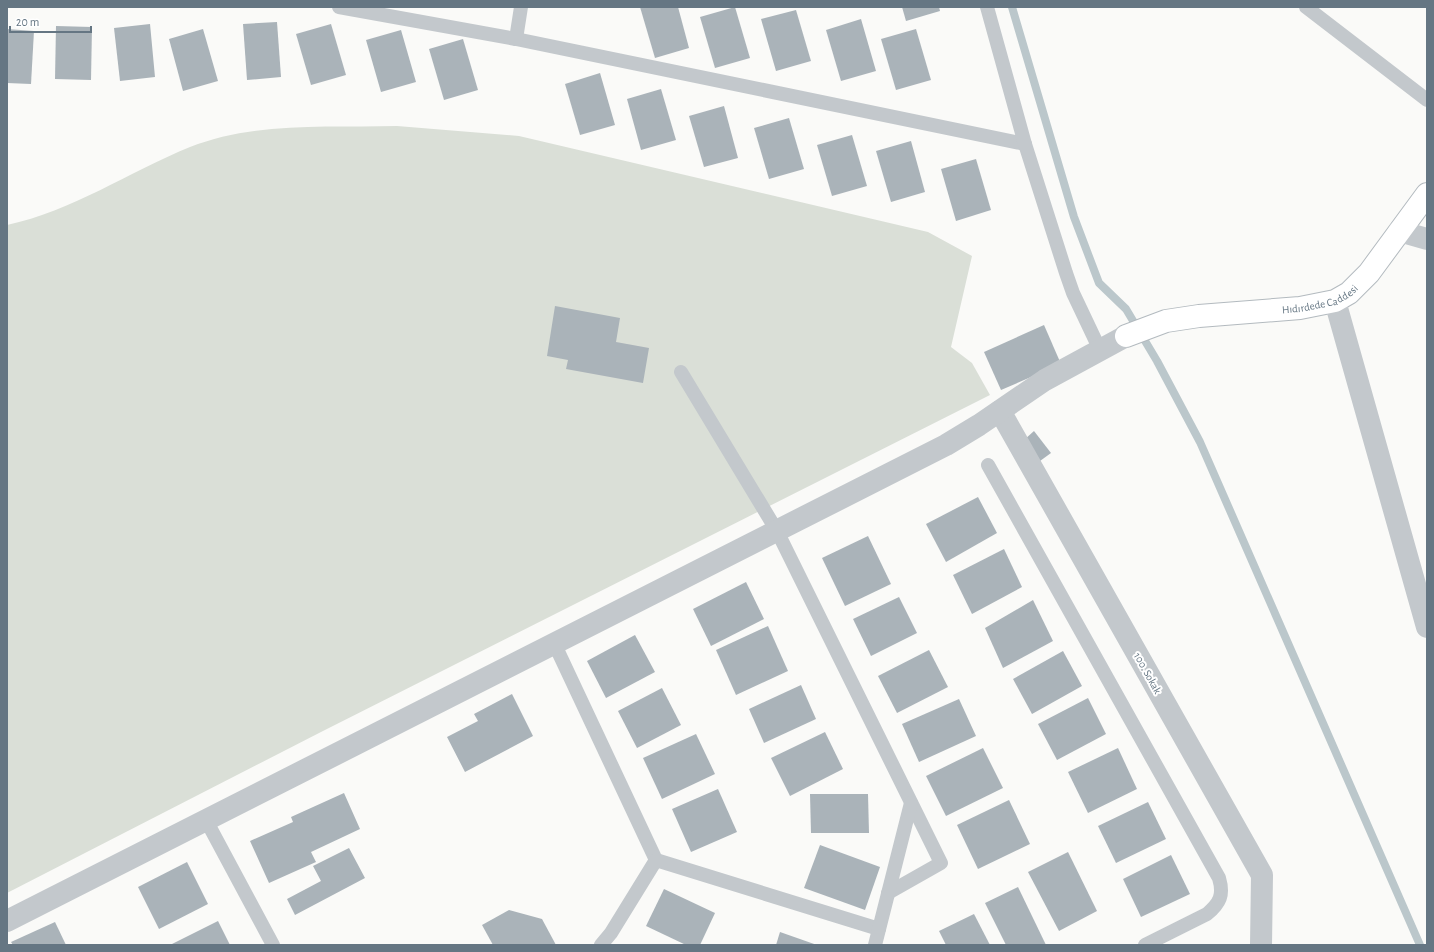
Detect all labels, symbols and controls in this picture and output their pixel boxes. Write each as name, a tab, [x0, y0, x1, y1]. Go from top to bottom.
scale bar	[10, 8, 91, 34]
text: 20 m	[16, 16, 39, 28]
street label: Hıdırdede Caddesi	[1281, 283, 1360, 315]
street label: 100. Sokak	[1132, 651, 1163, 696]

